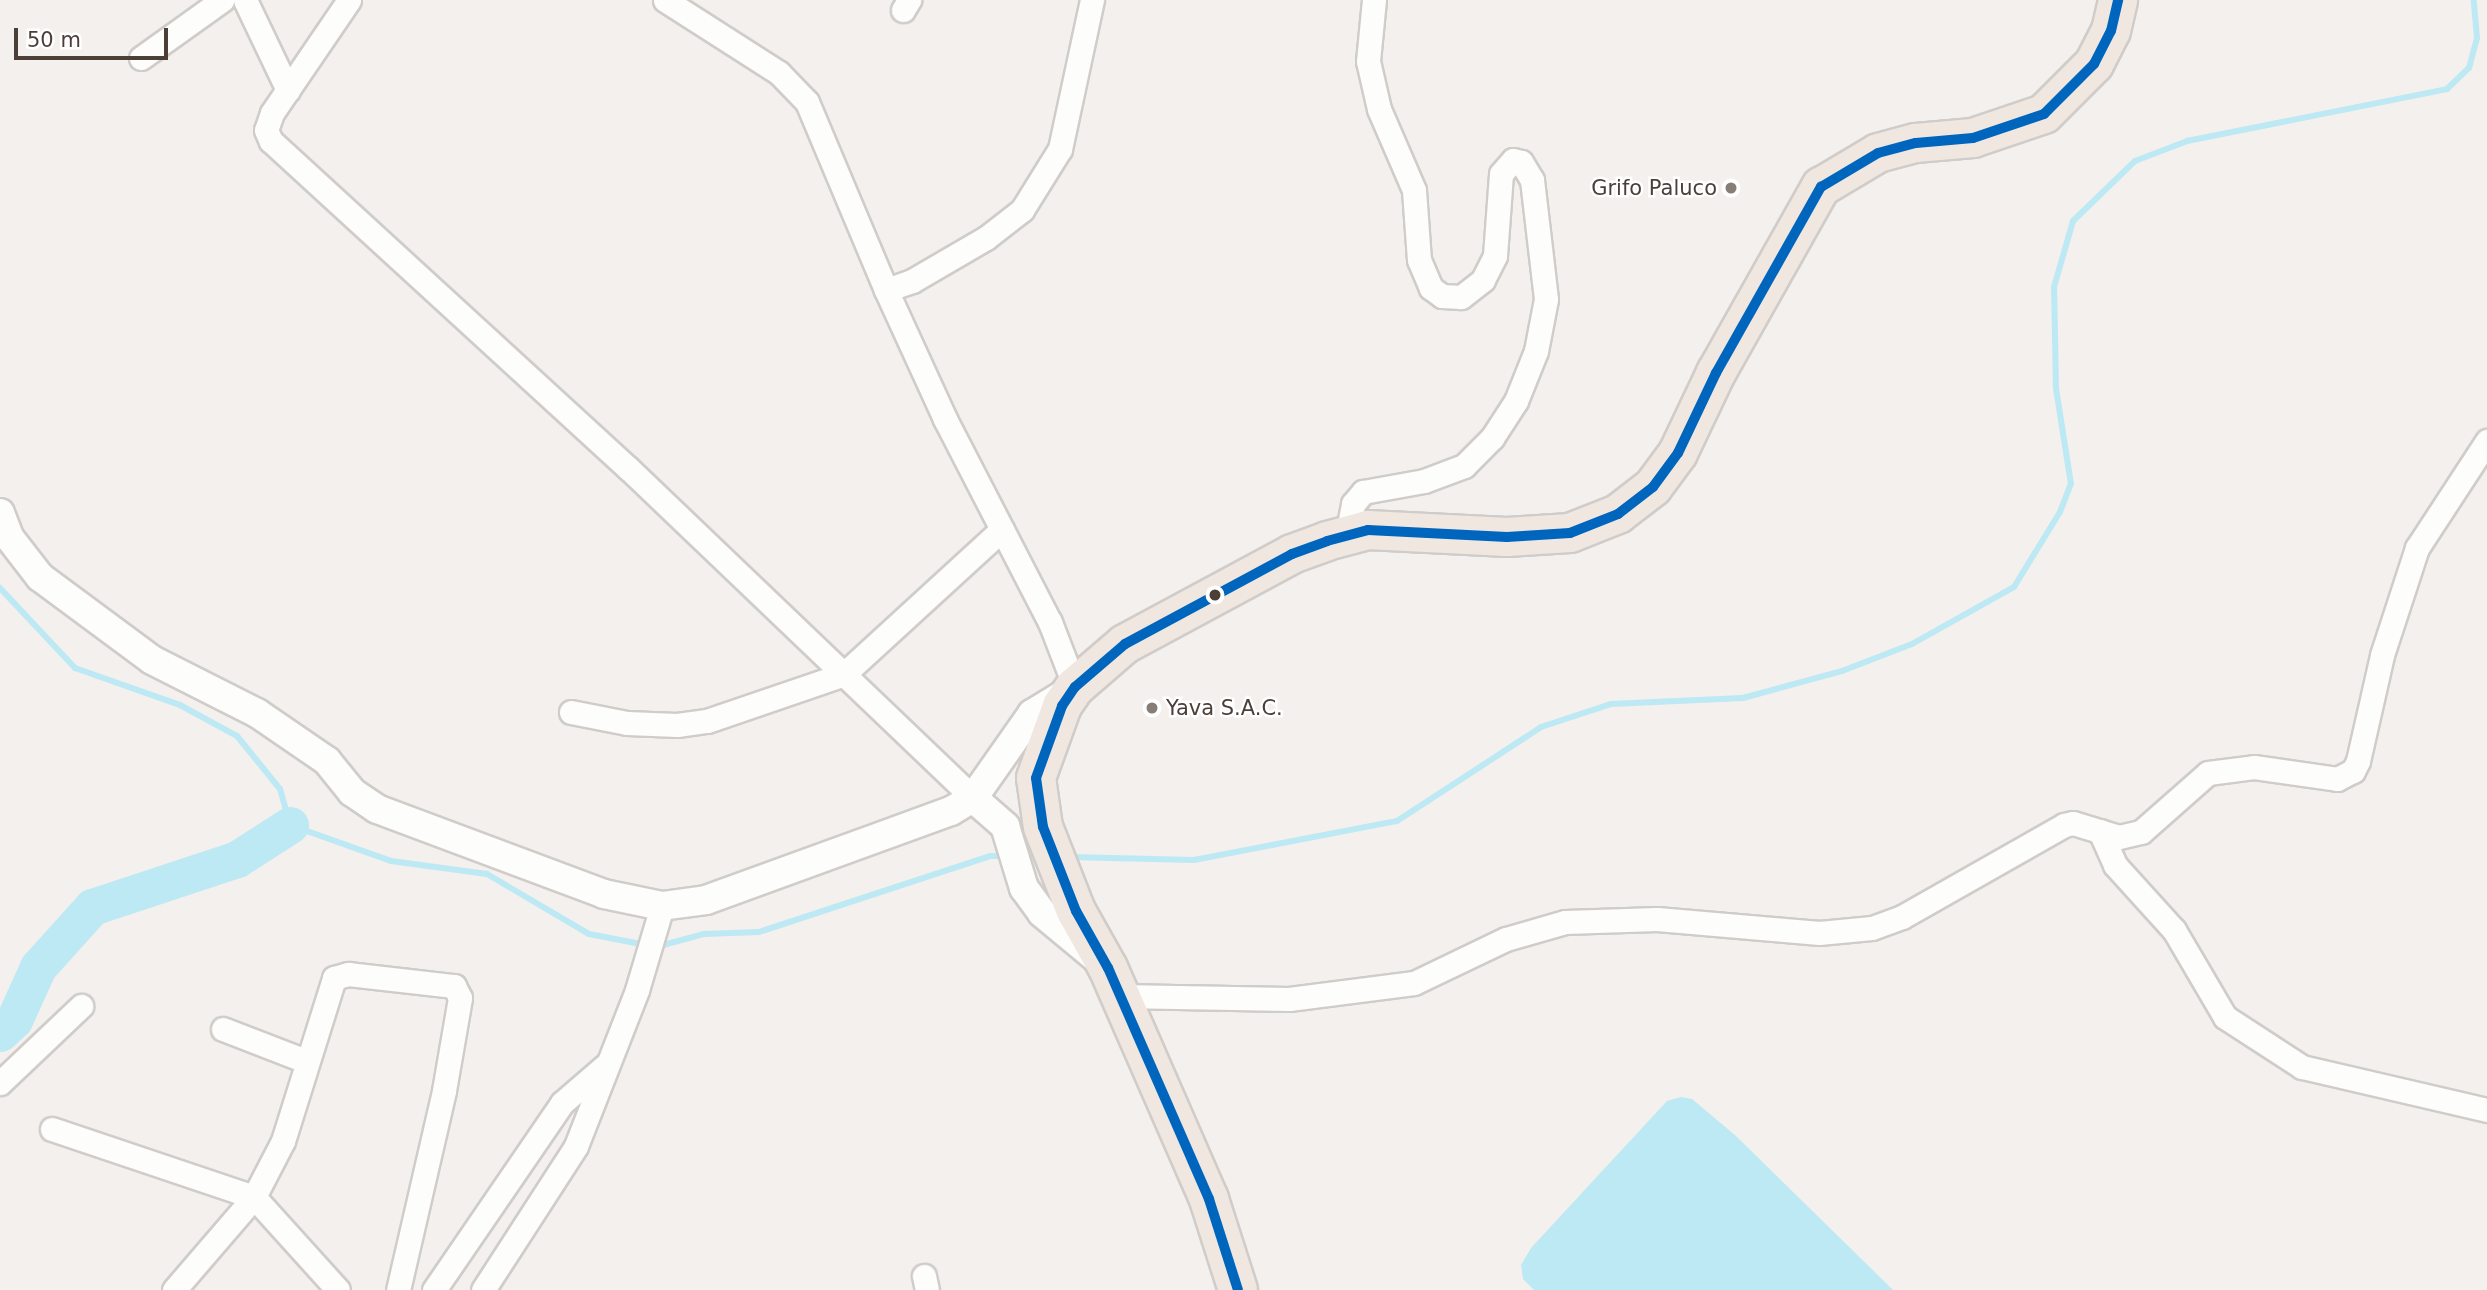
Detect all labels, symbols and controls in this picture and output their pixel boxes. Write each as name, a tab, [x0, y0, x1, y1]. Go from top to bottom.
scale bar	[18, 14, 172, 58]
text: 50 m	[27, 28, 81, 52]
place label: Grifo Paluco	[1591, 175, 1717, 201]
marker: Grifo Paluco	[1723, 180, 1739, 196]
unlabelled marker	[1208, 588, 1222, 602]
place label: Yava S.A.C.	[1166, 695, 1283, 721]
marker: Yava S.A.C.	[1144, 700, 1160, 716]

